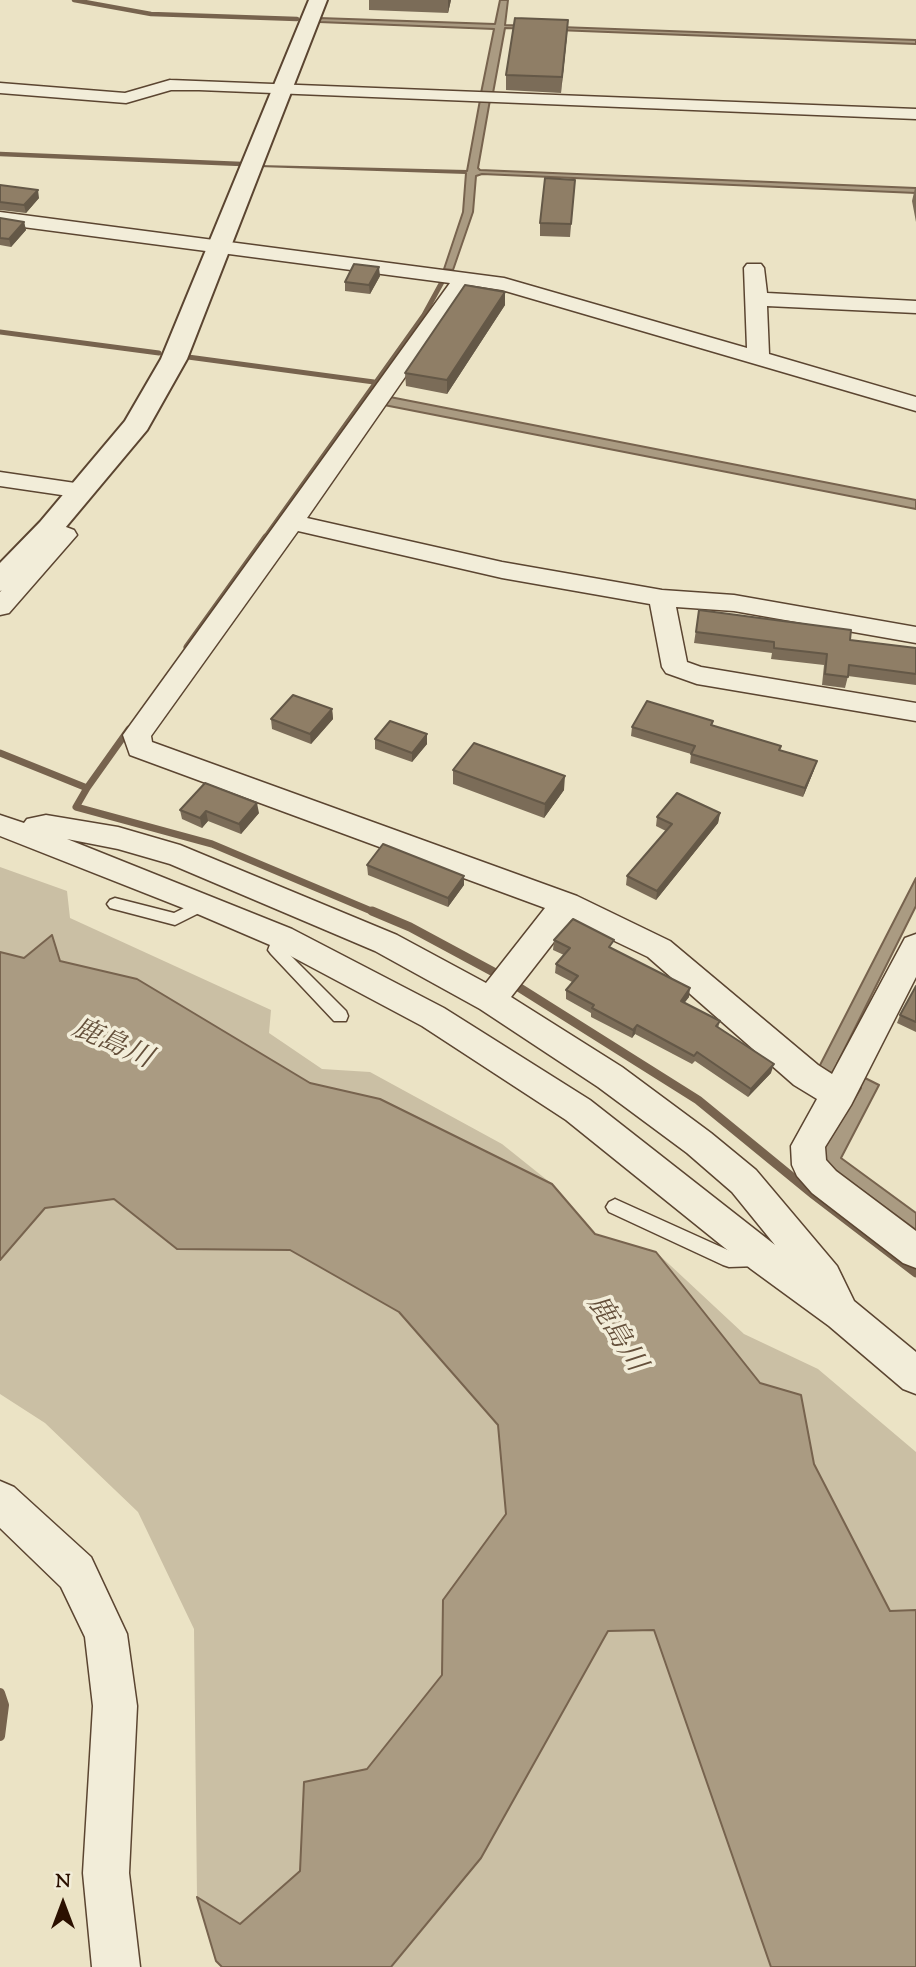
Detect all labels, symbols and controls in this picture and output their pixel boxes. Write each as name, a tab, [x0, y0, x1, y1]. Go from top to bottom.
water label: 鹿島川	[66, 1014, 156, 1078]
water label: 鹿島川	[577, 1290, 651, 1380]
north arrow	[28, 1869, 98, 1939]
text: N	[55, 1869, 71, 1896]

